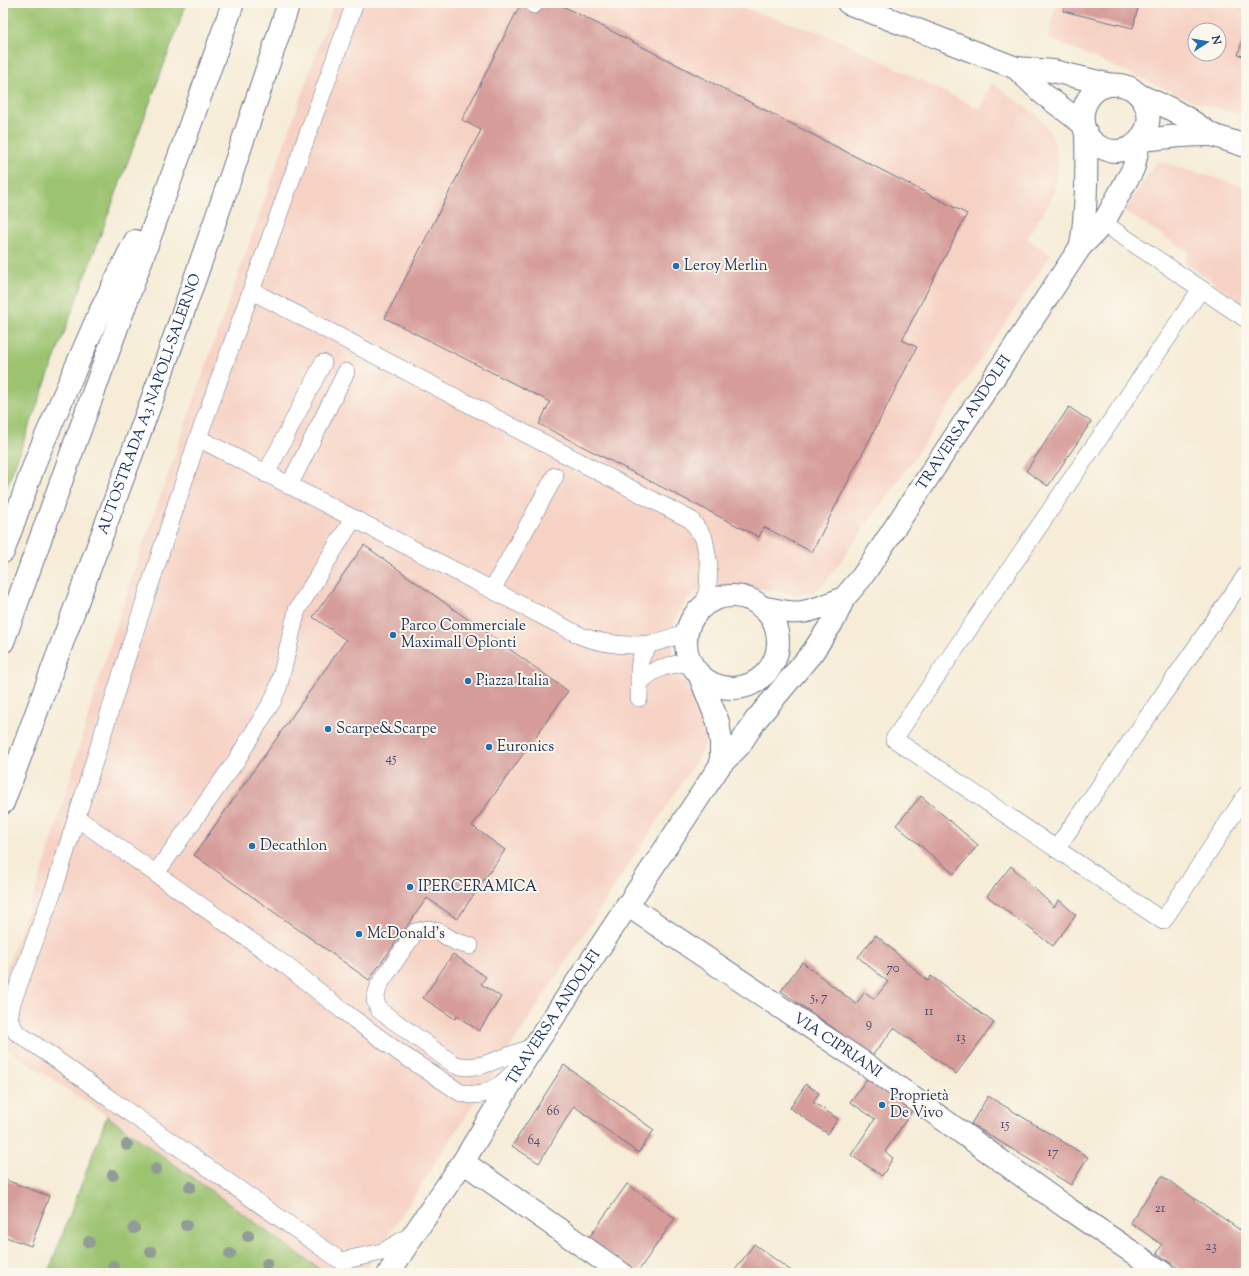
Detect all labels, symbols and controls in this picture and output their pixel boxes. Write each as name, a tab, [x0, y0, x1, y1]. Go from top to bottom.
north arrow	[1187, 22, 1227, 62]
text: N	[1207, 33, 1225, 46]
place label: Leroy Merlin	[684, 256, 768, 277]
marker: Leroy Merlin	[671, 261, 681, 271]
street label: AUTOSTRADA A3 NAPOLI-SALERNO	[93, 271, 206, 537]
street label: TRAVERSA ANDOLFI	[912, 351, 1016, 495]
place label: Parco Commerciale Maximall Oplonti	[401, 616, 526, 654]
marker: Parco Commerciale Maximall Oplonti	[388, 630, 398, 640]
place label: Piazza Italia	[476, 671, 549, 692]
marker: Piazza Italia	[463, 676, 473, 686]
place label: Scarpe&Scarpe	[336, 719, 437, 740]
marker: Scarpe&Scarpe	[323, 724, 333, 734]
place label: Euronics	[497, 737, 554, 758]
marker: Euronics	[484, 742, 494, 752]
house number: 45	[386, 750, 397, 768]
place label: Decathlon	[260, 836, 328, 857]
marker: Decathlon	[247, 841, 257, 851]
place label: IPERCERAMICA	[418, 877, 537, 898]
marker: IPERCERAMICA	[405, 882, 415, 892]
place label: McDonald's	[367, 924, 445, 945]
marker: McDonald's	[354, 929, 364, 939]
street label: TRAVERSA ANDOLFI	[502, 946, 606, 1089]
house number: 70	[886, 960, 900, 978]
house number: 5, 7	[810, 989, 828, 1007]
house number: 11	[925, 1003, 934, 1021]
street label: VIA CIPRIANI	[789, 1008, 886, 1083]
house number: 9	[866, 1015, 872, 1033]
house number: 13	[956, 1029, 966, 1047]
place label: Proprietà De Vivo	[890, 1086, 949, 1124]
marker: Proprietà De Vivo	[877, 1100, 887, 1110]
house number: 66	[547, 1103, 559, 1121]
house number: 15	[1001, 1116, 1010, 1134]
house number: 64	[528, 1132, 541, 1150]
house number: 17	[1048, 1144, 1059, 1162]
house number: 21	[1155, 1200, 1166, 1218]
house number: 23	[1205, 1238, 1217, 1256]

